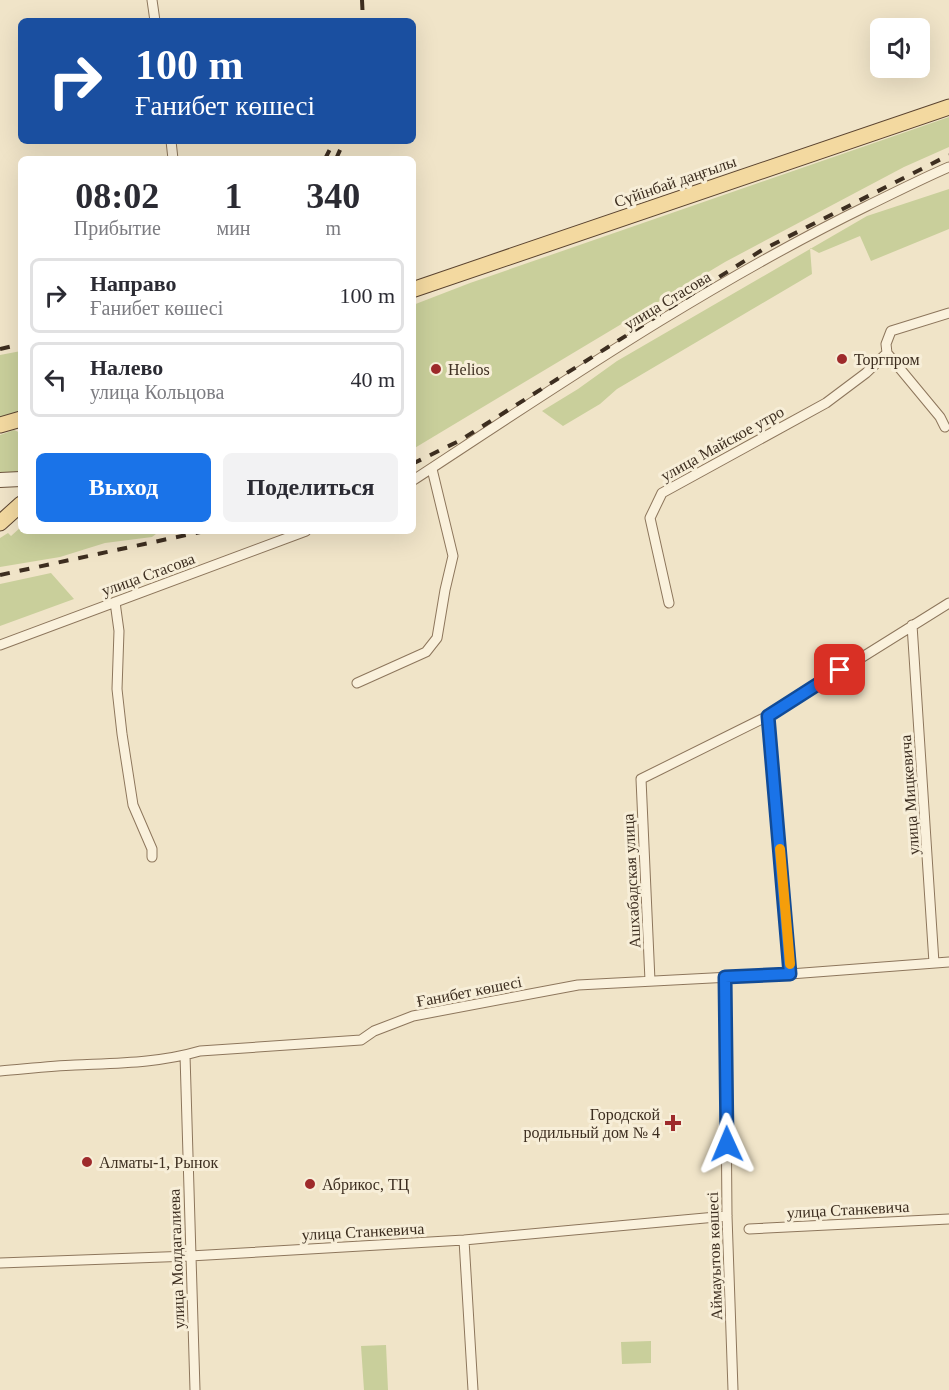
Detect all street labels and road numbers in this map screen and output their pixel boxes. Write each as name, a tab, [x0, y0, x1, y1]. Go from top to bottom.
street label: Сүйінбай даңғылы	[612, 153, 739, 211]
street label: улица Стасова	[621, 268, 714, 334]
street label: улица Майское утро	[658, 403, 787, 485]
street label: улица Стасова	[99, 550, 197, 600]
street label: улица Мицкевича	[897, 734, 923, 856]
street label: Ашхабадская улица	[619, 813, 645, 949]
street label: Ғанибет көшесі	[415, 973, 524, 1010]
street label: улица Молдагалиева	[166, 1189, 188, 1329]
street label: Аймауытов көшесі	[704, 1191, 726, 1321]
street label: улица Станкевича	[786, 1198, 910, 1222]
street label: улица Станкевича	[301, 1220, 425, 1244]

